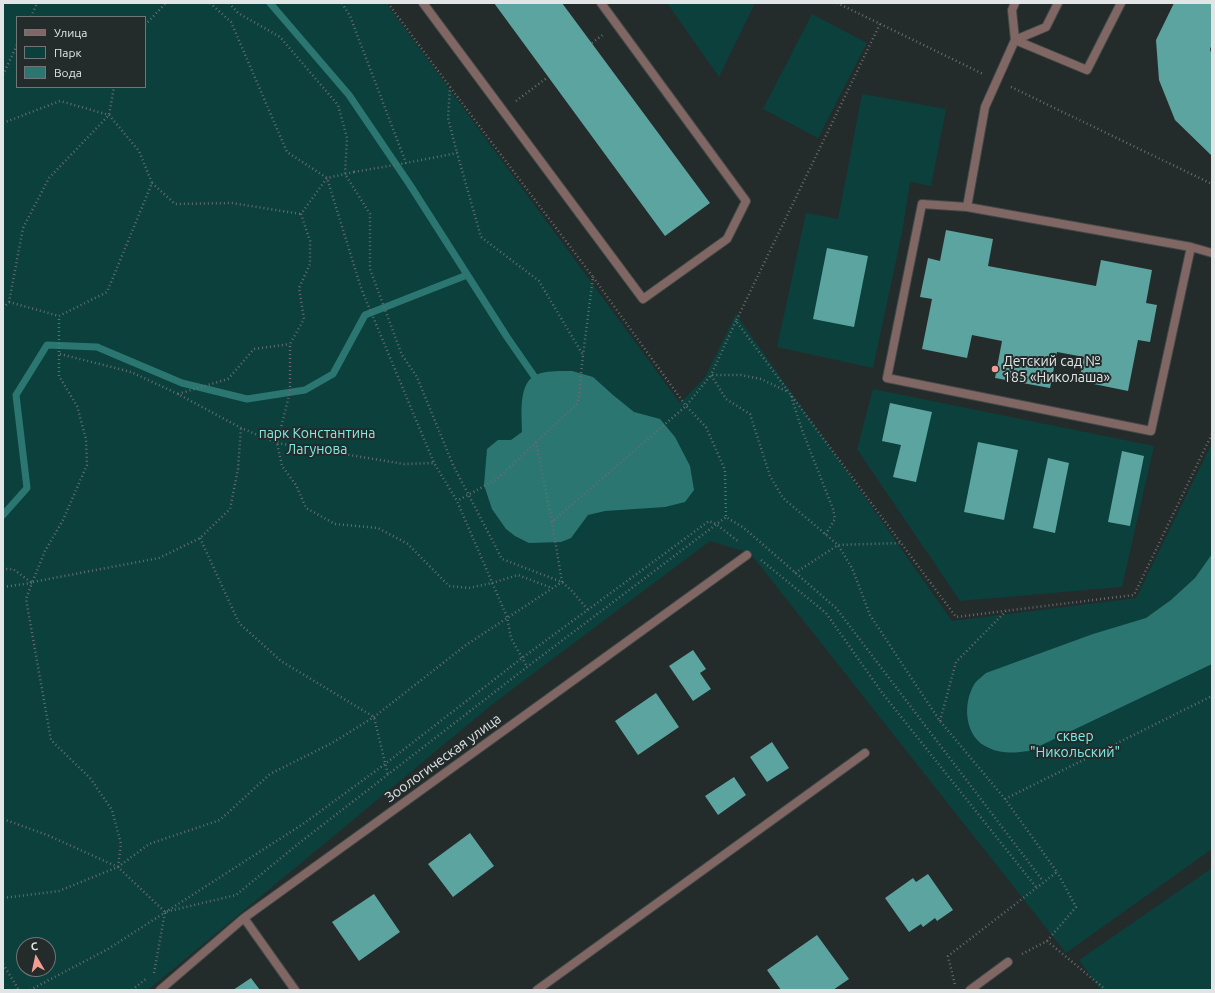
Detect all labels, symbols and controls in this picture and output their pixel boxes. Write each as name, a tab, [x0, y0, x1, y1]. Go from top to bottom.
legend	[16, 16, 146, 88]
text: Улица	[54, 26, 87, 39]
text: Парк	[54, 46, 82, 59]
text: Вода	[54, 66, 82, 79]
place label: Детский сад № 185 «Николаша»	[1003, 353, 1110, 386]
marker: Детский сад № 185 «Николаша»	[990, 364, 1000, 374]
park label: парк Константина Лагунова	[259, 425, 375, 458]
street label: Зоологическая улица	[382, 710, 504, 806]
park label: сквер "Никольский"	[1030, 728, 1120, 760]
north arrow	[16, 937, 56, 977]
text: С	[30, 940, 39, 953]

